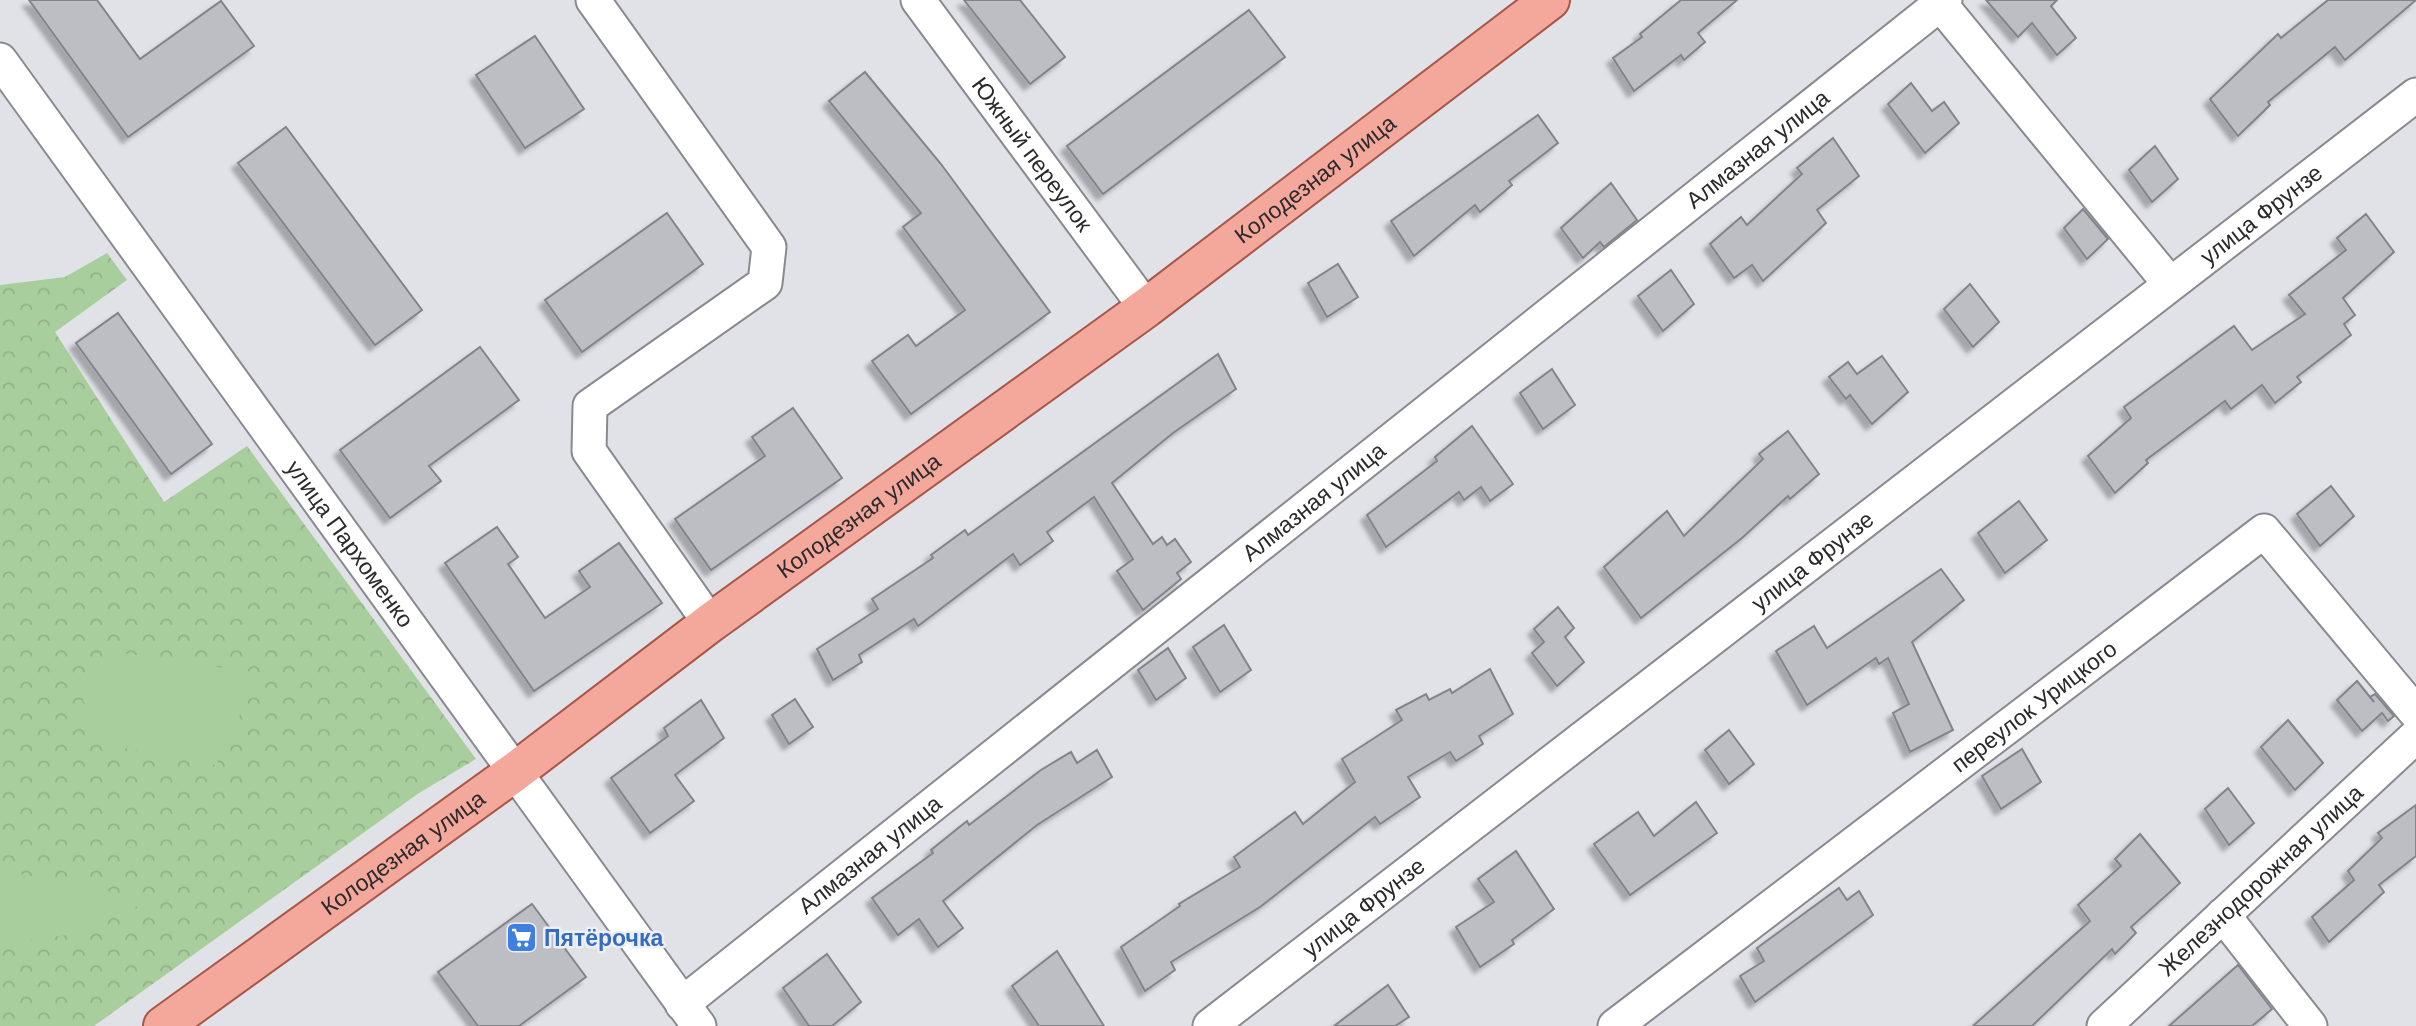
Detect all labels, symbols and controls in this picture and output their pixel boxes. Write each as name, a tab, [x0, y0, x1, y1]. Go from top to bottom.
street label: Южный переулок	[965, 71, 1100, 238]
street label: Алмазная улица	[1680, 83, 1836, 215]
street label: Колодезная улица	[1228, 108, 1402, 250]
street label: улица Фрунзе	[2194, 158, 2328, 271]
street label: Алмазная улица	[1236, 435, 1392, 568]
street label: Колодезная улица	[771, 446, 947, 585]
street label: улица Пархоменко	[279, 454, 421, 633]
street label: улица Фрунзе	[1745, 504, 1880, 618]
street label: переулок Урицкого	[1945, 634, 2123, 779]
street label: Железнодорожная улица	[2152, 778, 2369, 983]
street label: Колодезная улица	[315, 783, 491, 922]
street label: Алмазная улица	[792, 788, 948, 921]
street label: улица Фрунзе	[1296, 851, 1431, 964]
supermarket icon: Пятёрочка	[504, 921, 538, 955]
place label: Пятёрочка	[544, 923, 663, 953]

